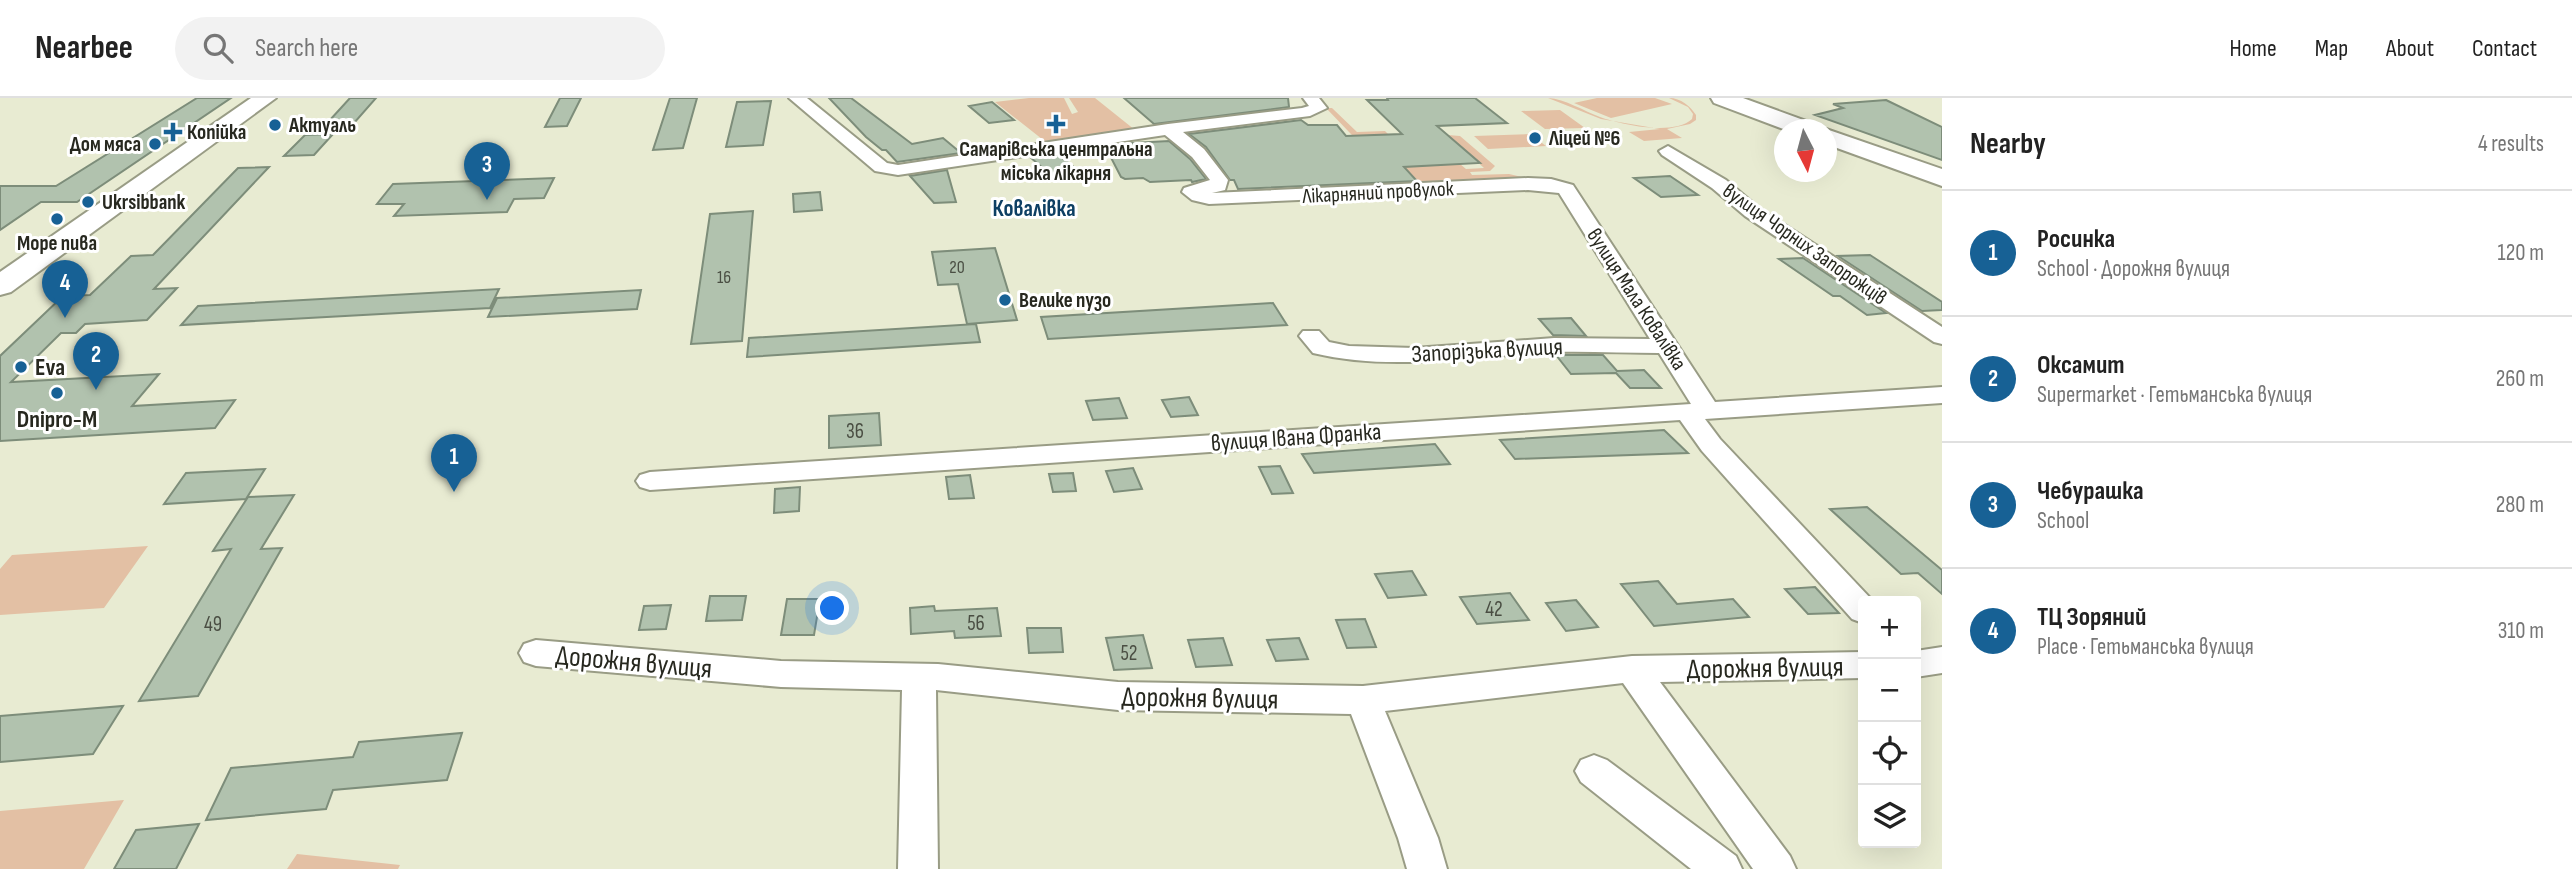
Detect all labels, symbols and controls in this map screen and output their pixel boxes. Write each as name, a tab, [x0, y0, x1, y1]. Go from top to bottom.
search box	[175, 17, 665, 80]
text: Nearbee	[35, 28, 133, 68]
icon: search	[199, 29, 237, 67]
text: Search here	[255, 33, 358, 64]
text: Home	[2229, 34, 2277, 63]
text: Map	[2315, 34, 2348, 63]
text: About	[2386, 34, 2434, 63]
text: Contact	[2472, 34, 2537, 63]
place label: Актуаль	[288, 113, 356, 138]
marker: Самарівська центральна міська лікарня	[1046, 114, 1066, 134]
marker: Актуаль	[267, 117, 283, 133]
north arrow	[1774, 119, 1837, 182]
place label: Копійка	[187, 120, 246, 145]
marker: Копійка	[165, 124, 181, 140]
place label: Ліцей №6	[1548, 126, 1621, 151]
text: Nearby	[1970, 126, 2046, 162]
marker: Ліцей №6	[1527, 130, 1543, 146]
text: 4 results	[2478, 130, 2544, 158]
place label: Дом мяса	[70, 132, 141, 157]
marker: Дом мяса	[147, 136, 163, 152]
place label: Самарівська центральна міська лікарня	[959, 137, 1153, 186]
pin: 3	[464, 142, 510, 200]
street label: Лікарняний провулок	[1301, 176, 1454, 209]
street label: вулиця Чорних Запорожців	[1718, 178, 1892, 311]
place label: Ukrsibbank	[102, 190, 186, 215]
marker: Ukrsibbank	[80, 194, 96, 210]
district label: Ковалівка	[992, 195, 1076, 223]
marker: Море пива	[49, 211, 65, 227]
street label: вулиця Мала Ковалівка	[1582, 224, 1692, 375]
text: Росинка	[2037, 224, 2115, 255]
place label: Море пива	[17, 231, 97, 256]
text: 1	[1988, 239, 1998, 267]
text: 120 m	[2498, 239, 2544, 267]
text: School · Дорожня вулиця	[2037, 255, 2230, 283]
house number: 20	[949, 257, 965, 278]
pin: 4	[42, 260, 88, 318]
house number: 16	[717, 267, 731, 288]
place label: Велике пузо	[1019, 288, 1111, 313]
marker: Велике пузо	[997, 292, 1013, 308]
pin: 2	[73, 332, 119, 390]
street label: Запорізька вулиця	[1411, 332, 1564, 369]
text: Оксамит	[2037, 350, 2125, 381]
place label: Eva	[35, 353, 65, 382]
marker: Eva	[13, 359, 29, 375]
text: 2	[1988, 365, 1998, 393]
text: 260 m	[2496, 365, 2544, 393]
text: Supermarket · Гетьманська вулиця	[2037, 381, 2312, 409]
marker: Dnipro-M	[49, 385, 65, 401]
place label: Dnipro-M	[17, 405, 97, 434]
street label: вулиця Івана Франка	[1210, 417, 1382, 458]
house number: 36	[846, 419, 864, 444]
pin: 1	[431, 434, 477, 492]
text: Чебурашка	[2037, 476, 2144, 507]
text: 3	[1988, 491, 1998, 519]
text: 280 m	[2496, 491, 2544, 519]
text: School	[2037, 507, 2089, 535]
your location	[815, 591, 849, 625]
map controls	[1858, 596, 1921, 848]
button: +	[1858, 596, 1921, 659]
house number: 42	[1485, 597, 1503, 622]
text: ТЦ Зоряний	[2037, 602, 2146, 633]
house number: 56	[967, 611, 985, 636]
house number: 49	[204, 612, 222, 637]
text: 4	[1988, 617, 1998, 645]
text: 310 m	[2498, 617, 2544, 645]
text: Place · Гетьманська вулиця	[2037, 633, 2254, 661]
street label: Дорожня вулиця	[554, 639, 713, 686]
house number: 52	[1120, 641, 1138, 666]
street label: Дорожня вулиця	[1686, 651, 1844, 686]
button: −	[1858, 659, 1921, 722]
street label: Дорожня вулиця	[1121, 681, 1279, 716]
button: locate	[1858, 722, 1921, 785]
button: layers	[1858, 785, 1921, 848]

